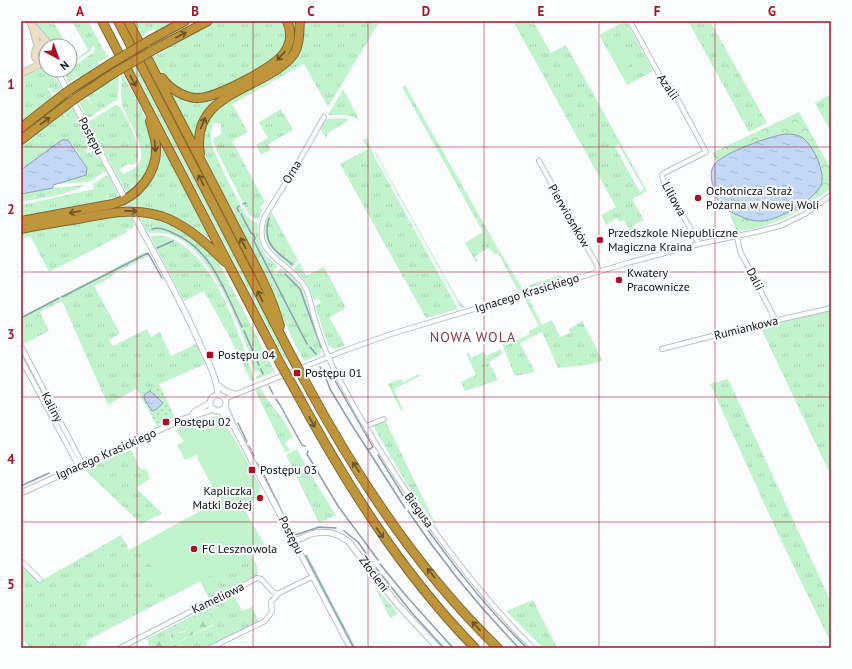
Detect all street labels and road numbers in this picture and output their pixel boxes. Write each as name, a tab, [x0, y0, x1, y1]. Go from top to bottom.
street label: Azalii	[654, 71, 683, 102]
street label: Postępu	[75, 114, 108, 157]
street label: Orna	[279, 157, 304, 186]
street label: Liliowa	[659, 179, 690, 219]
street label: Pierwiosnków	[545, 181, 594, 250]
street label: Dalii	[743, 265, 768, 293]
street label: Ignacego Krasickiego	[473, 270, 581, 316]
street label: Rumiankowa	[712, 312, 780, 343]
street label: Kaliny	[38, 389, 67, 425]
street label: Ignacego Krasickiego	[53, 425, 158, 482]
street label: Biegusa	[402, 489, 437, 530]
street label: Postępu	[276, 513, 307, 556]
street label: Złocieni	[356, 553, 393, 595]
street label: Kameliowa	[189, 578, 247, 617]

